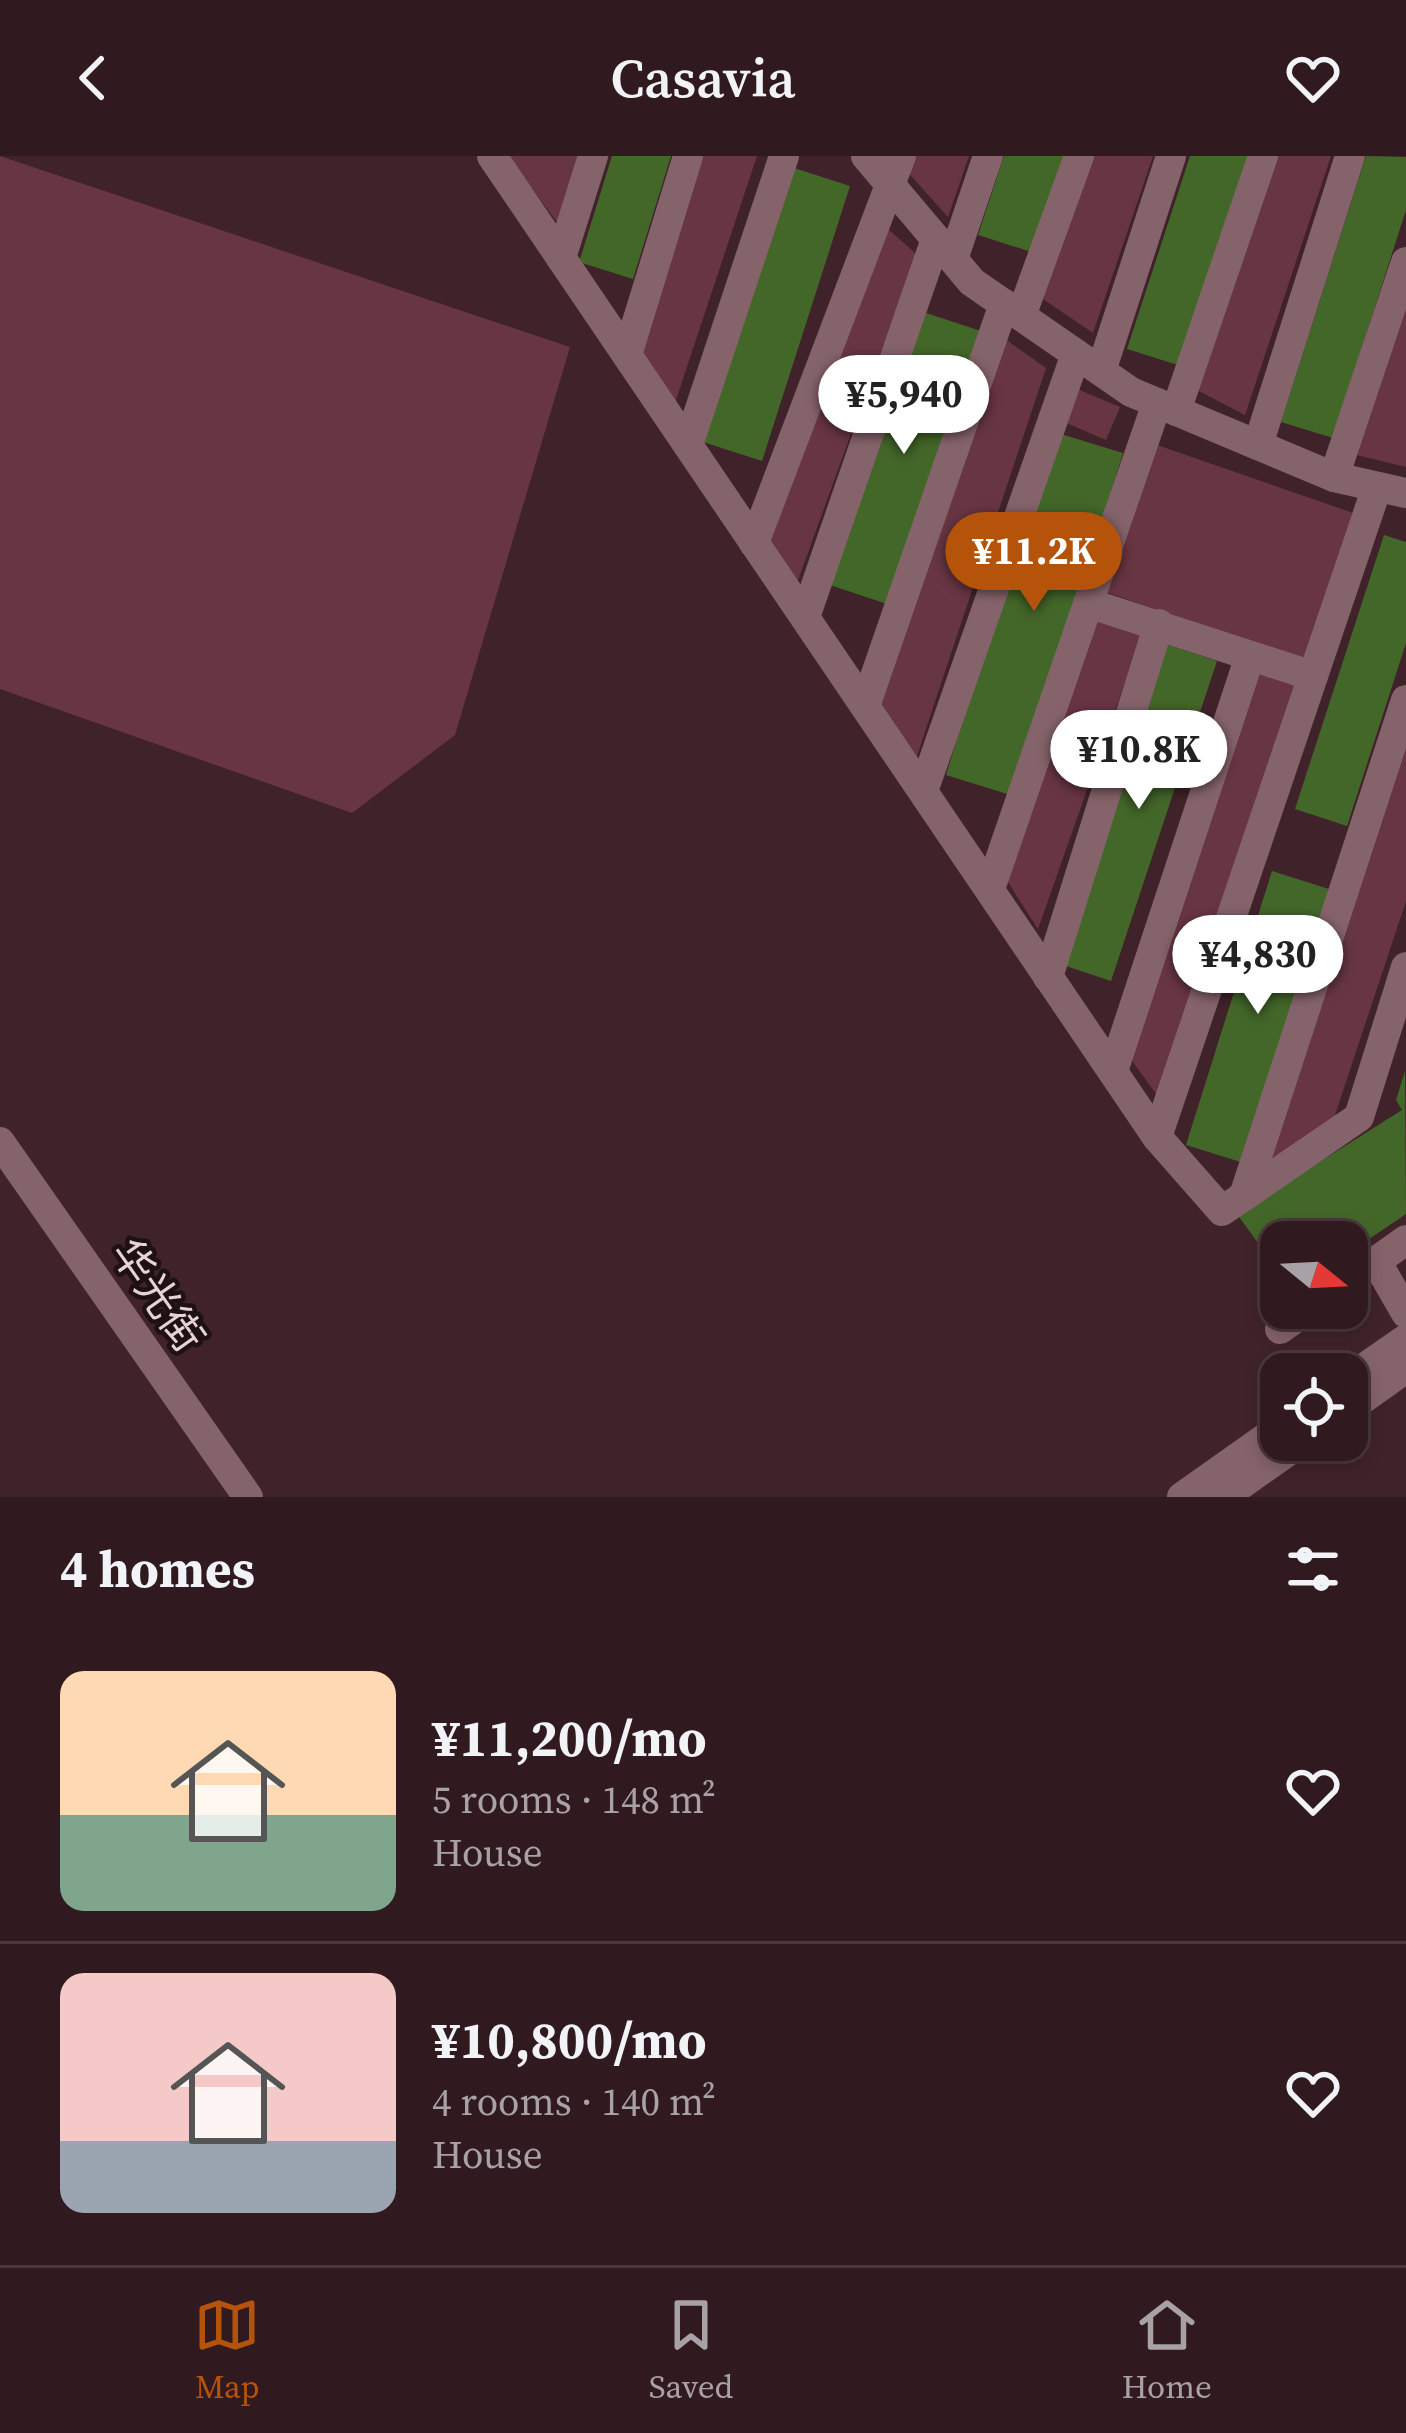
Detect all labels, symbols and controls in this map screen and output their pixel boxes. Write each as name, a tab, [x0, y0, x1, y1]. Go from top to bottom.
text: Casavia	[610, 41, 796, 115]
icon: back	[60, 45, 126, 111]
icon: heart	[1280, 45, 1346, 111]
pin: ¥5,940	[806, 355, 1002, 457]
text: ¥5,940	[845, 367, 963, 420]
pin: ¥11.2K	[936, 512, 1132, 614]
text: ¥11.2K	[972, 524, 1096, 577]
pin: ¥10.8K	[1041, 710, 1237, 812]
text: ¥10.8K	[1077, 722, 1201, 775]
pin: ¥4,830	[1160, 915, 1356, 1017]
text: ¥4,830	[1199, 927, 1317, 980]
north arrow	[1260, 1221, 1368, 1329]
map controls	[1260, 1221, 1368, 1461]
street label: 华光街	[98, 1227, 218, 1363]
button: locate	[1260, 1353, 1368, 1461]
text: 4 homes	[60, 1534, 255, 1604]
icon: filters	[1280, 1536, 1346, 1602]
text: ¥11,200/mo	[432, 1703, 707, 1773]
icon: home	[156, 1719, 300, 1863]
icon: heart	[1280, 1758, 1346, 1824]
text: 5 rooms · 148 m²	[432, 1773, 716, 1826]
text: House	[432, 1826, 543, 1879]
text: ¥10,800/mo	[432, 2005, 707, 2075]
icon: home	[156, 2021, 300, 2165]
icon: heart	[1280, 2060, 1346, 2126]
text: 4 rooms · 140 m²	[432, 2075, 716, 2128]
text: House	[432, 2128, 543, 2181]
tab: Map	[194, 2292, 260, 2409]
tab: Saved	[649, 2292, 733, 2409]
tab: Home	[1122, 2292, 1212, 2409]

